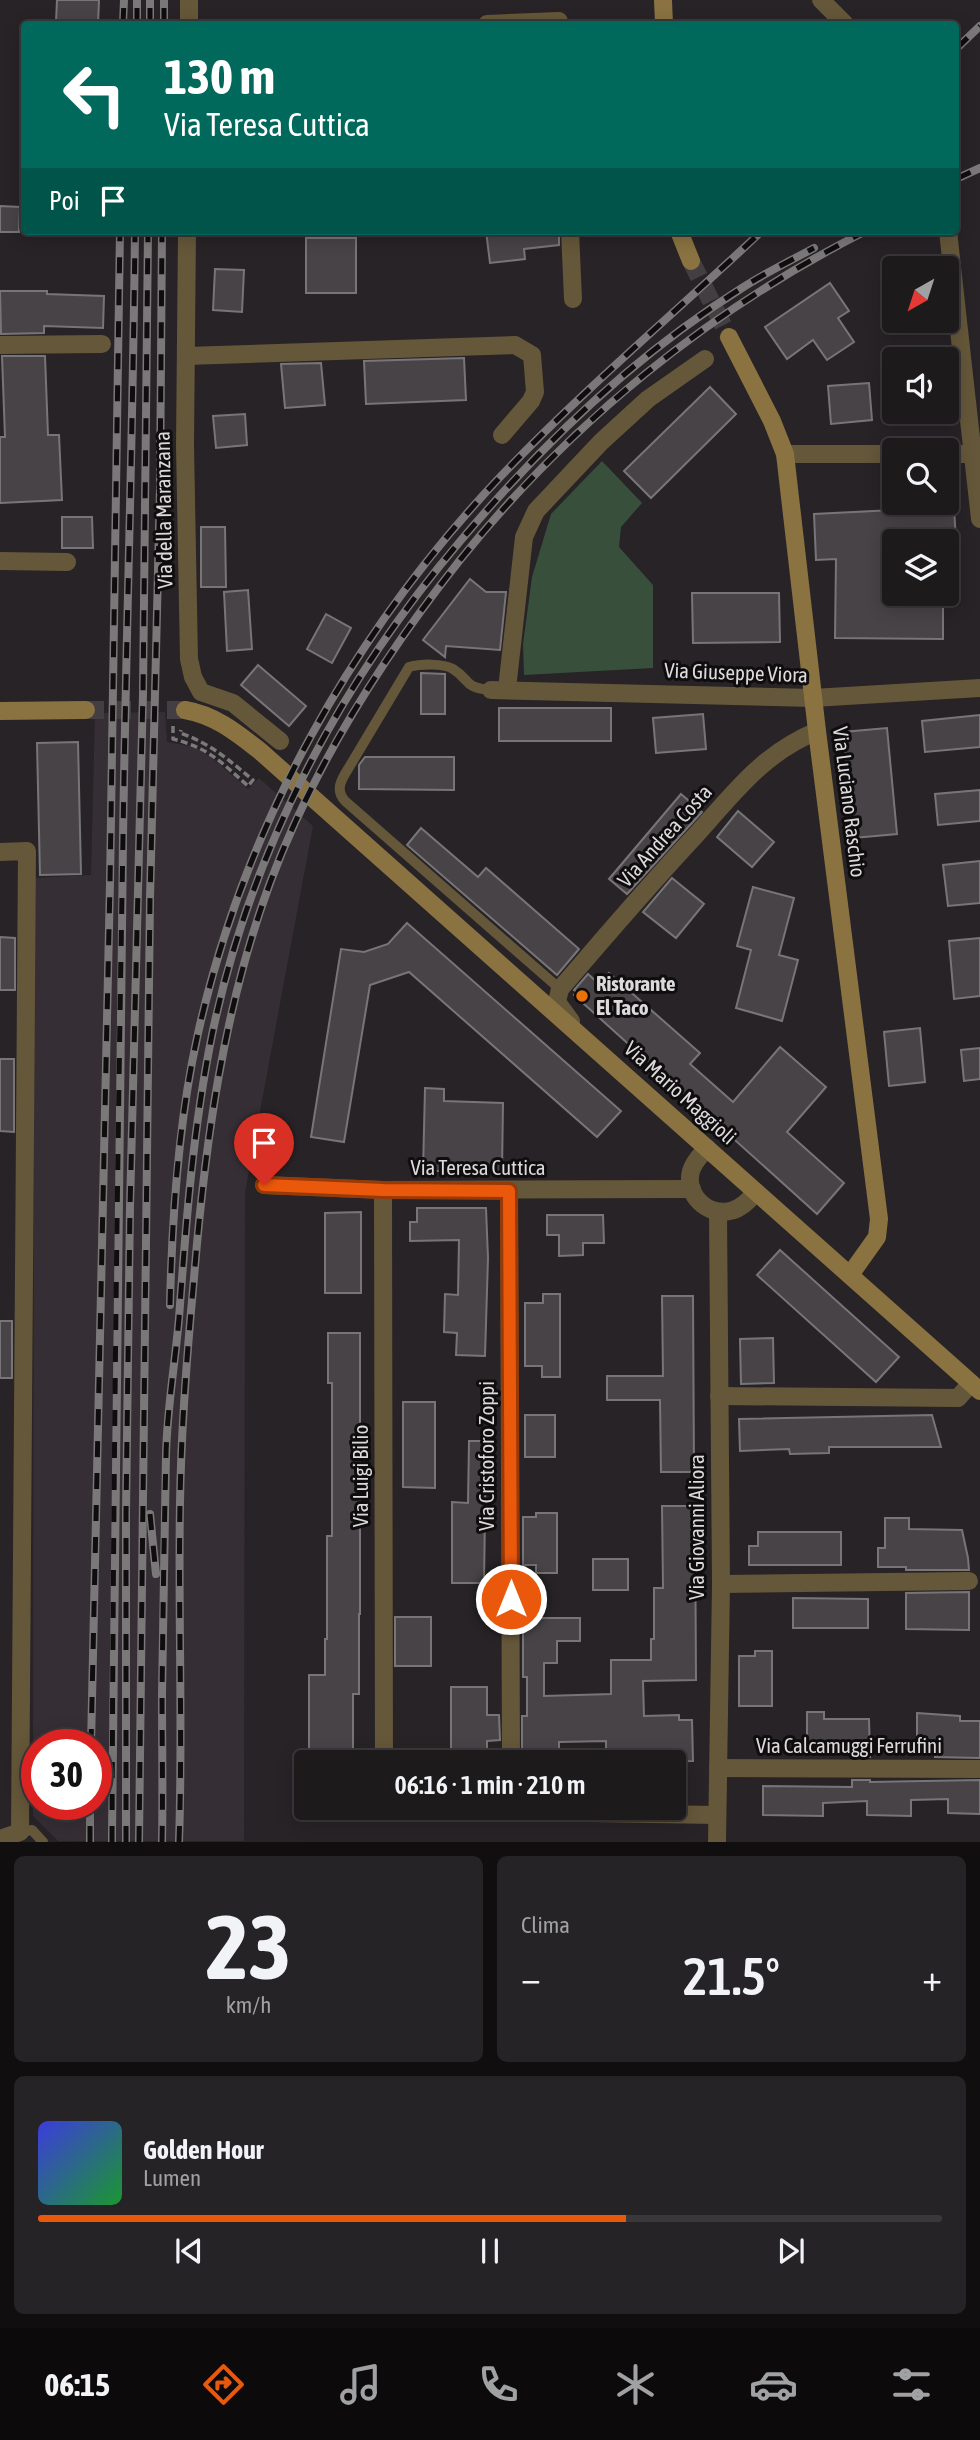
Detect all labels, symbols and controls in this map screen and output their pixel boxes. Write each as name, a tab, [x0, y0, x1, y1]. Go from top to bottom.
text: 130 m	[164, 48, 275, 104]
icon: left	[49, 49, 140, 140]
text: Via Teresa Cuttica	[164, 106, 370, 143]
icon: arrive	[94, 182, 132, 220]
text: Poi	[49, 186, 80, 216]
north arrow	[882, 256, 959, 332]
map controls	[882, 256, 959, 606]
button: sound	[882, 347, 959, 424]
street label: Via della Maranzana	[150, 431, 176, 589]
button: search	[882, 438, 959, 515]
button: layers	[882, 529, 959, 606]
street label: Via Giuseppe Viora	[664, 658, 808, 687]
street label: Via Luciano Raschio	[829, 725, 871, 879]
street label: Via Andrea Costa	[612, 779, 716, 891]
place label: Ristorante El Taco	[596, 971, 676, 1019]
marker: Ristorante El Taco	[574, 988, 590, 1004]
street label: Via Mario Maggioli	[620, 1036, 741, 1149]
pin	[234, 1113, 294, 1185]
icon: arrive	[245, 1124, 283, 1162]
street label: Via Teresa Cuttica	[410, 1155, 546, 1179]
street label: Via Cristoforo Zoppi	[474, 1381, 498, 1531]
street label: Via Luigi Bilio	[348, 1425, 372, 1527]
street label: Via Giovanni Aliora	[684, 1454, 708, 1600]
position arrow	[474, 1562, 548, 1636]
speed limit sign: 30	[21, 1729, 112, 1820]
street label: Via Calcamuggi Ferrufini	[756, 1733, 942, 1757]
text: 06:16 · 1 min · 210 m	[395, 1770, 585, 1800]
text: 23	[206, 1894, 291, 1998]
text: Clima	[521, 1912, 570, 1938]
text: 21.5°	[683, 1946, 780, 2006]
text: −	[521, 1956, 541, 1999]
text: +	[922, 1956, 942, 1999]
text: km/h	[226, 1992, 271, 2018]
text: Golden Hour	[143, 2135, 263, 2165]
text: Lumen	[143, 2165, 201, 2191]
icon: previous	[170, 2232, 208, 2270]
icon: pause	[471, 2232, 509, 2270]
icon: next	[772, 2232, 810, 2270]
icon: directions	[199, 2360, 248, 2409]
icon: music	[336, 2360, 385, 2409]
icon: phone	[474, 2360, 523, 2409]
icon: climate	[611, 2360, 660, 2409]
icon: car	[749, 2360, 798, 2409]
icon: filters	[887, 2360, 936, 2409]
text: 06:15	[44, 2366, 110, 2403]

